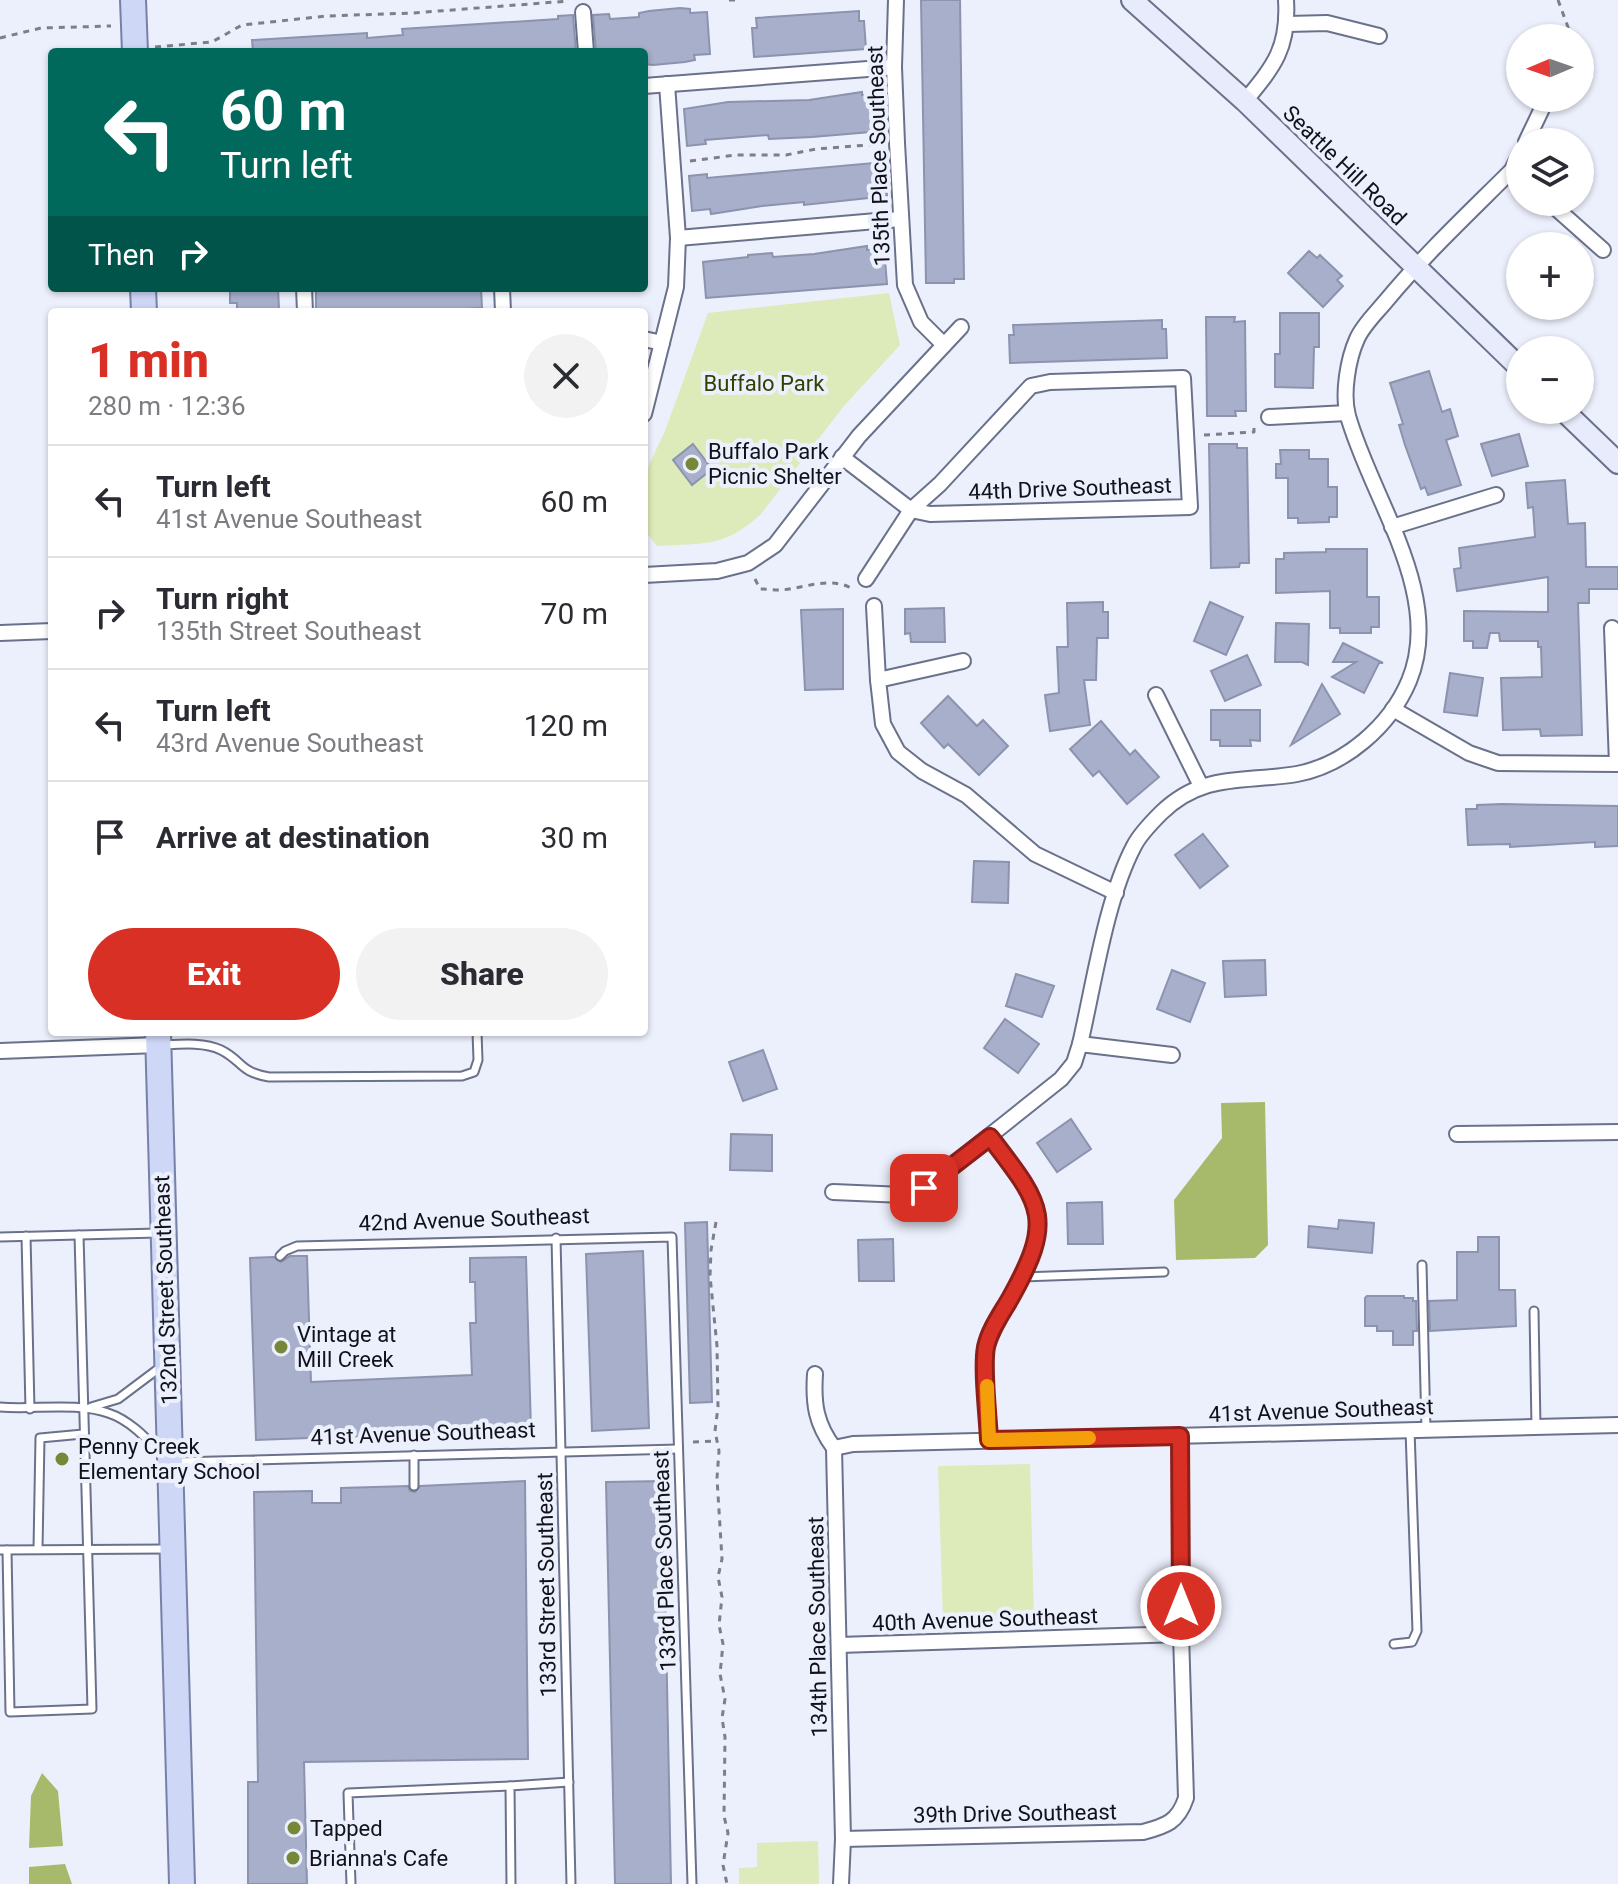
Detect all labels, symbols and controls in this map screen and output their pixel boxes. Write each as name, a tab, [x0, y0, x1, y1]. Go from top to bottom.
north arrow	[1506, 24, 1594, 112]
map controls	[1506, 24, 1594, 424]
street label: 135th Place Southeast	[862, 45, 895, 267]
text: 60 m	[220, 78, 347, 144]
icon: left	[88, 80, 192, 184]
street label: Seattle Hill Road	[1278, 100, 1411, 230]
button: layers	[1506, 128, 1594, 216]
text: Turn left	[220, 145, 353, 187]
icon: right	[171, 232, 215, 276]
button: +	[1506, 232, 1594, 320]
text: Then	[88, 237, 155, 272]
text: 1 min	[88, 332, 209, 389]
button: close	[524, 334, 608, 418]
button: −	[1506, 336, 1594, 424]
park label: Buffalo Park	[704, 371, 825, 396]
text: 280 m · 12:36	[88, 391, 246, 421]
place label: Buffalo Park Picnic Shelter	[708, 439, 842, 489]
marker: Buffalo Park Picnic Shelter	[683, 455, 701, 473]
text: Turn left	[156, 469, 271, 504]
street label: 44th Drive Southeast	[968, 472, 1172, 505]
icon: left	[88, 479, 132, 523]
text: 60 m	[541, 484, 608, 519]
text: 41st Avenue Southeast	[156, 504, 422, 534]
text: Turn right	[156, 581, 289, 616]
icon: right	[88, 591, 132, 635]
text: 70 m	[541, 596, 608, 631]
text: 135th Street Southeast	[156, 616, 421, 646]
text: Turn left	[156, 693, 271, 728]
icon: left	[88, 703, 132, 747]
text: 120 m	[524, 708, 608, 743]
text: 43rd Avenue Southeast	[156, 728, 424, 758]
icon: arrive	[88, 815, 132, 859]
text: Arrive at destination	[156, 820, 430, 855]
text: 30 m	[541, 820, 608, 855]
button: Exit	[88, 928, 340, 1020]
button: Share	[356, 928, 608, 1020]
pin	[890, 1154, 958, 1222]
icon: arrive	[902, 1166, 946, 1210]
street label: 132nd Street Southeast	[149, 1175, 182, 1405]
street label: 42nd Avenue Southeast	[358, 1203, 590, 1236]
place label: Vintage at Mill Creek	[297, 1322, 396, 1372]
marker: Vintage at Mill Creek	[272, 1338, 290, 1356]
street label: 41st Avenue Southeast	[1208, 1394, 1434, 1427]
street label: 41st Avenue Southeast	[310, 1417, 536, 1450]
place label: Penny Creek Elementary School	[78, 1434, 260, 1484]
marker: Penny Creek Elementary School	[53, 1450, 71, 1468]
street label: 133rd Place Southeast	[648, 1450, 681, 1672]
street label: 133rd Street Southeast	[532, 1472, 561, 1698]
street label: 134th Place Southeast	[803, 1516, 832, 1738]
position arrow	[1139, 1564, 1223, 1648]
street label: 40th Avenue Southeast	[872, 1603, 1098, 1636]
street label: 39th Drive Southeast	[913, 1799, 1117, 1828]
place label: Tapped	[310, 1816, 383, 1841]
marker: Tapped	[285, 1819, 303, 1837]
place label: Brianna's Cafe	[309, 1846, 448, 1871]
marker: Brianna's Cafe	[284, 1849, 302, 1867]

